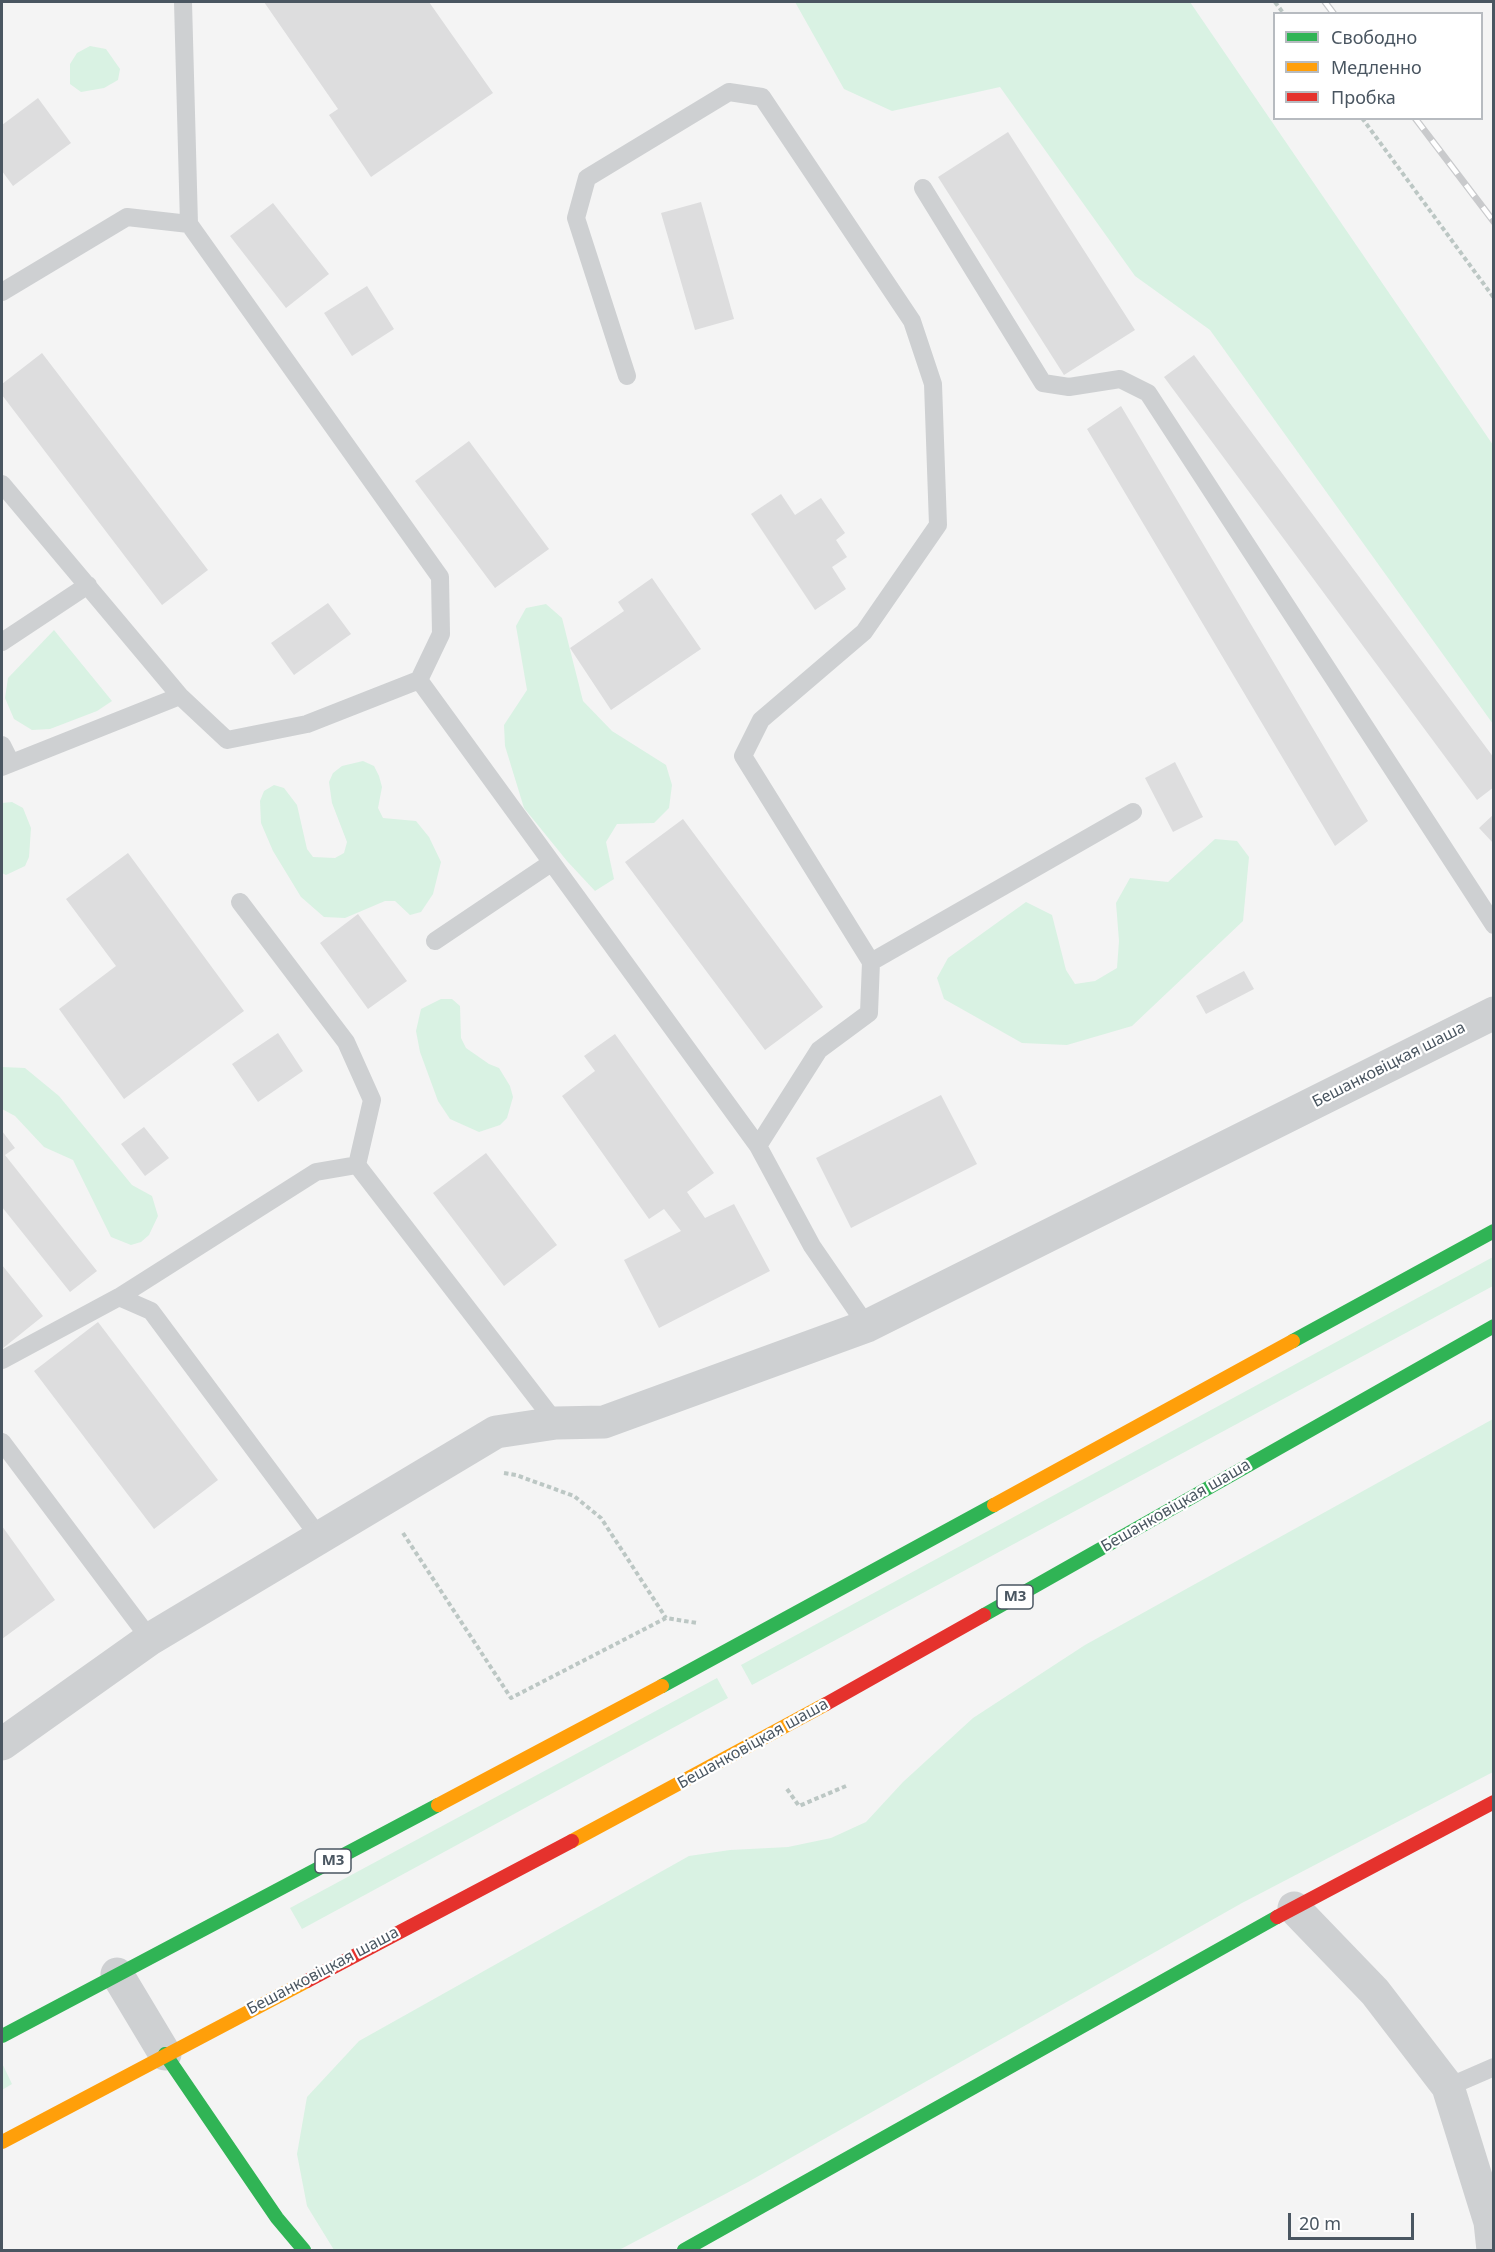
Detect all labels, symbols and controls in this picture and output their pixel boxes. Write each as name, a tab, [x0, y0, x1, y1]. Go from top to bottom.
legend	[1273, 12, 1483, 120]
text: Свободно	[1331, 25, 1417, 49]
text: Медленно	[1331, 55, 1422, 79]
text: Пробка	[1331, 85, 1396, 109]
street label: Бешанковіцкая шаша	[1309, 1018, 1469, 1112]
street label: Бешанковіцкая шаша	[1098, 1455, 1254, 1557]
road number: М3	[997, 1585, 1033, 1609]
street label: Бешанковіцкая шаша	[674, 1695, 832, 1793]
road number: М3	[315, 1849, 351, 1873]
street label: Бешанковіцкая шаша	[244, 1923, 402, 2019]
scale bar	[1291, 2201, 1417, 2239]
text: 20 m	[1299, 2211, 1341, 2235]

